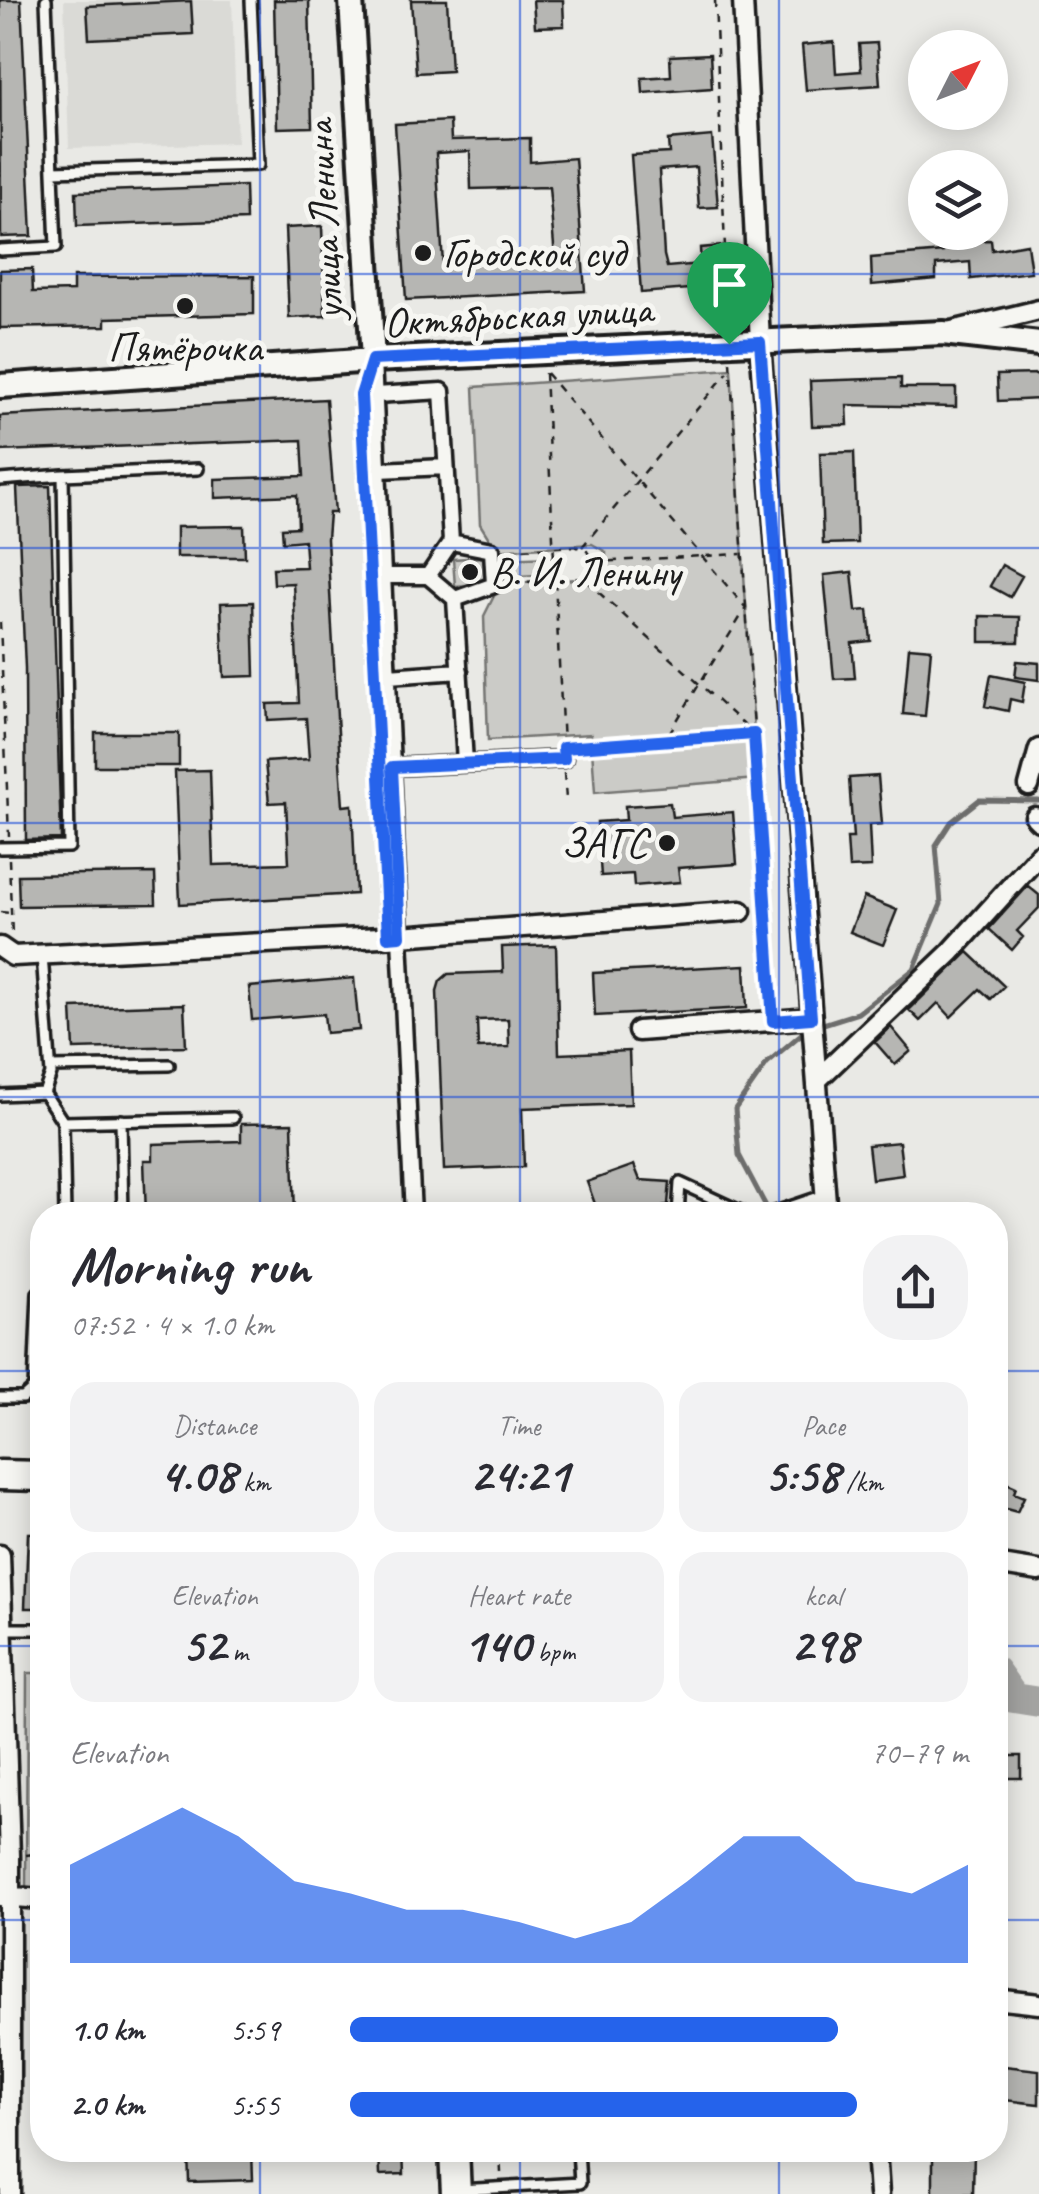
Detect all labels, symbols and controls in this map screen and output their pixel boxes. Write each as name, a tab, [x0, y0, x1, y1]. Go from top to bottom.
north arrow	[908, 30, 1008, 130]
map controls	[908, 30, 1008, 250]
street label: улица Ленина	[292, 115, 356, 324]
button: layers	[908, 150, 1008, 250]
place label: Городской суд	[443, 227, 629, 280]
marker: Городской суд	[412, 242, 434, 264]
pin	[687, 242, 772, 345]
icon: arrive	[702, 257, 757, 312]
street label: Октябрьская улица	[383, 282, 657, 349]
marker: Пятёрочка	[174, 295, 196, 317]
place label: Пятёрочка	[108, 321, 265, 374]
place label: В. И. Ленину	[490, 546, 684, 599]
marker: В. И. Ленину	[459, 561, 481, 583]
place label: ЗАГС	[561, 817, 652, 870]
marker: ЗАГС	[656, 832, 678, 854]
text: Morning run	[70, 1231, 310, 1301]
button: share	[863, 1235, 968, 1340]
text: 07:52 · 4 × 1.0 km	[70, 1304, 274, 1345]
text: Distance	[173, 1408, 256, 1443]
text: Time	[498, 1408, 540, 1443]
text: Pace	[802, 1408, 845, 1443]
text: 4.08	[159, 1443, 236, 1506]
text: 24:21	[469, 1443, 569, 1506]
text: 5:58	[764, 1443, 840, 1506]
text: km	[236, 1464, 270, 1499]
text: /km	[840, 1464, 883, 1499]
text: Elevation	[172, 1578, 258, 1613]
text: Heart rate	[468, 1578, 570, 1613]
text: kcal	[805, 1578, 842, 1613]
text: 52	[181, 1613, 226, 1676]
text: 140	[463, 1613, 530, 1676]
text: 298	[790, 1613, 857, 1676]
text: m	[226, 1634, 248, 1669]
text: bpm	[530, 1634, 575, 1669]
text: Elevation	[70, 1732, 168, 1773]
text: 70–79 m	[870, 1732, 968, 1773]
text: 1.0 km	[70, 2009, 144, 2050]
text: 5:59	[230, 2009, 280, 2050]
text: 2.0 km	[70, 2084, 144, 2125]
text: 5:55	[230, 2084, 280, 2125]

